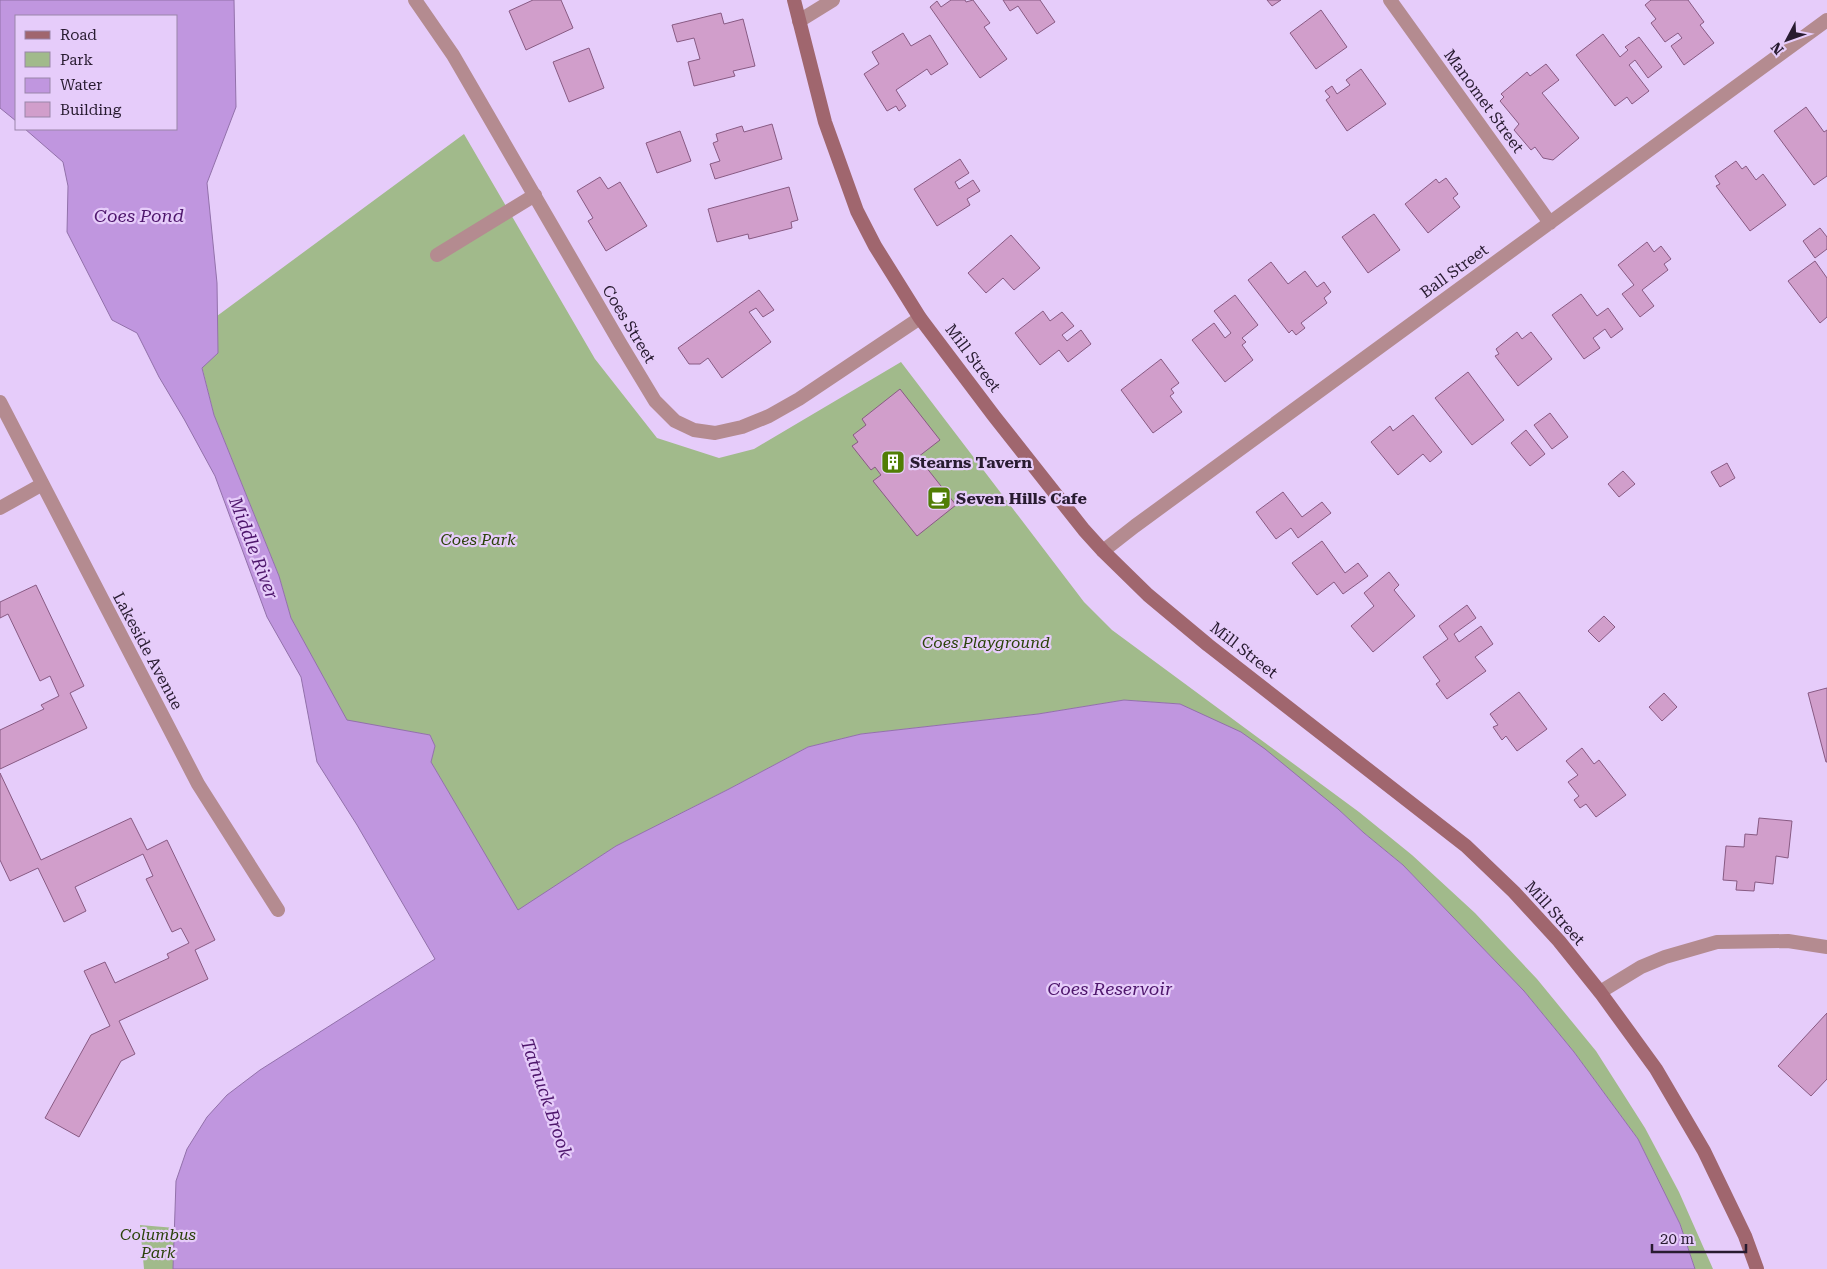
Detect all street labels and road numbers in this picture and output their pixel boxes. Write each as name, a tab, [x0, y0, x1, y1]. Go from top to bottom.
street label: Manomet Street	[1440, 46, 1528, 156]
street label: Ball Street	[1416, 240, 1492, 302]
street label: Coes Street	[598, 282, 660, 367]
street label: Mill Street	[941, 320, 1005, 396]
street label: Lakeside Avenue	[109, 589, 187, 713]
street label: Mill Street	[1207, 618, 1281, 682]
street label: Mill Street	[1521, 877, 1589, 949]

